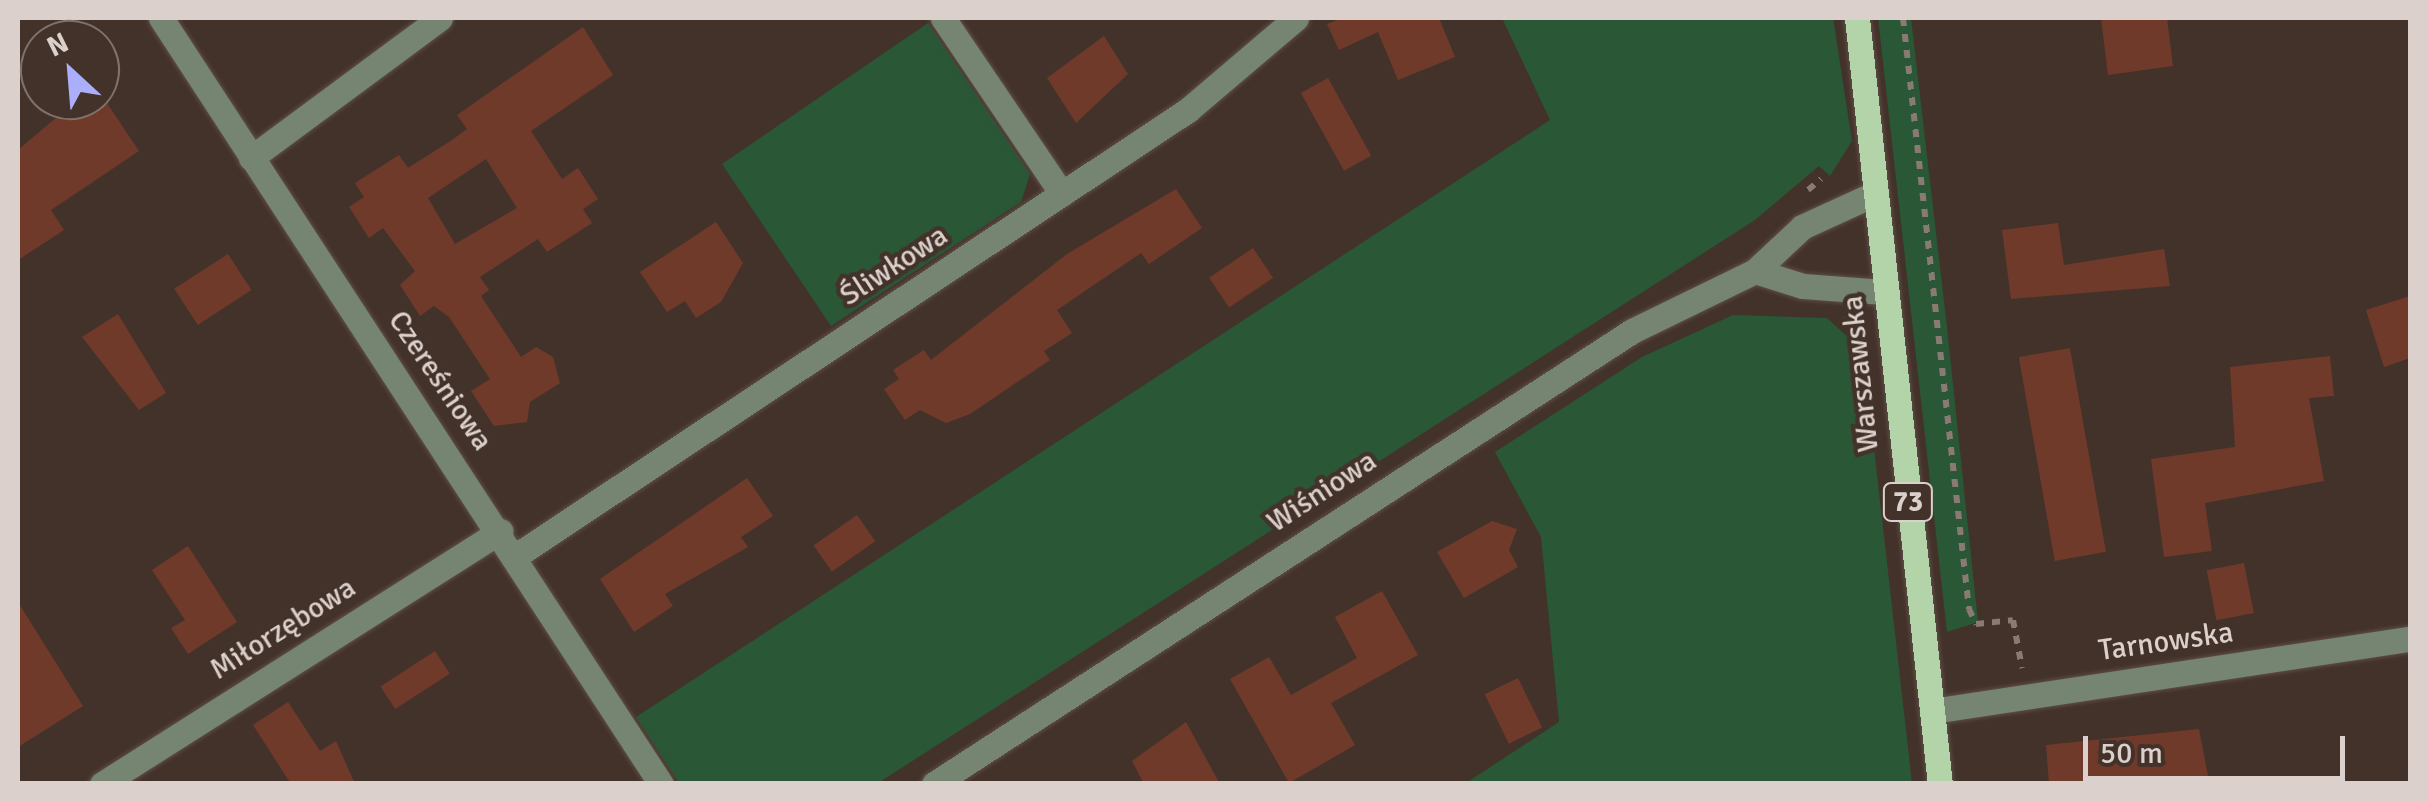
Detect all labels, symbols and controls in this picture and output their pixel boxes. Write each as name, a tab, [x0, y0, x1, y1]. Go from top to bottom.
north arrow	[20, 20, 120, 120]
text: N	[42, 25, 74, 64]
street label: Śliwkowa	[833, 218, 955, 314]
street label: Warszawska	[1835, 294, 1887, 454]
street label: Czereśniowa	[380, 304, 500, 458]
street label: Wiśniowa	[1261, 443, 1383, 541]
road number: 73	[1880, 479, 1936, 525]
street label: Miłorzębowa	[204, 570, 362, 688]
street label: Tarnowska	[2096, 615, 2236, 669]
scale bar	[2088, 716, 2350, 778]
text: 50 m	[2100, 735, 2163, 772]

